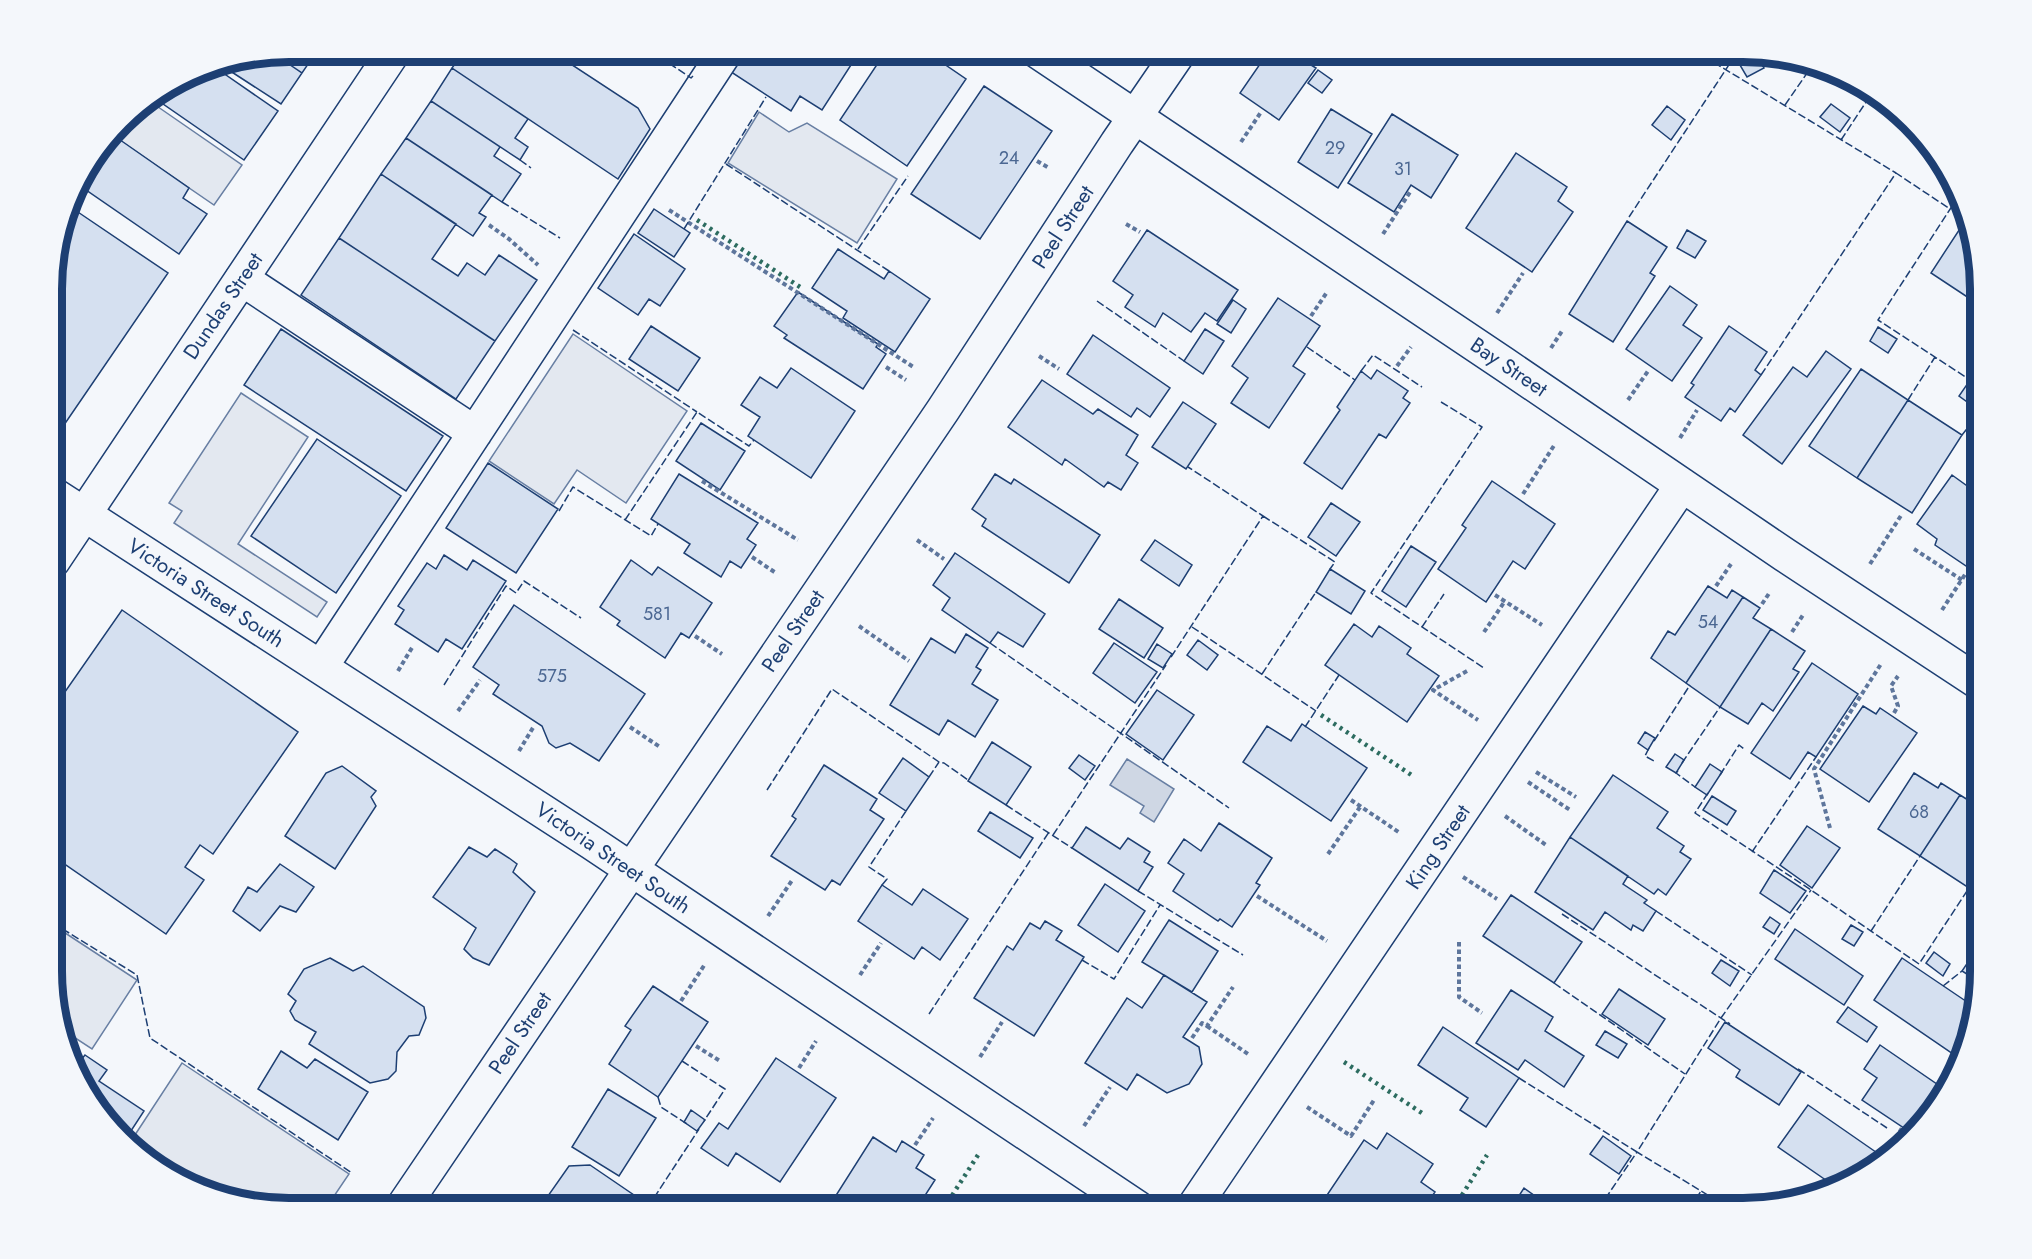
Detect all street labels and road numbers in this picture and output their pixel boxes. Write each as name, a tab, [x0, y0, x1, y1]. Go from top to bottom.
street label: Peel Street	[1025, 180, 1101, 274]
street label: Dundas Street	[176, 247, 270, 365]
street label: Bay Street	[1464, 330, 1554, 404]
street label: Victoria Street South	[122, 531, 290, 655]
street label: Peel Street	[754, 584, 832, 678]
street label: Victoria Street South	[529, 795, 697, 921]
street label: King Street	[1399, 799, 1477, 895]
street label: Peel Street	[481, 986, 559, 1080]

